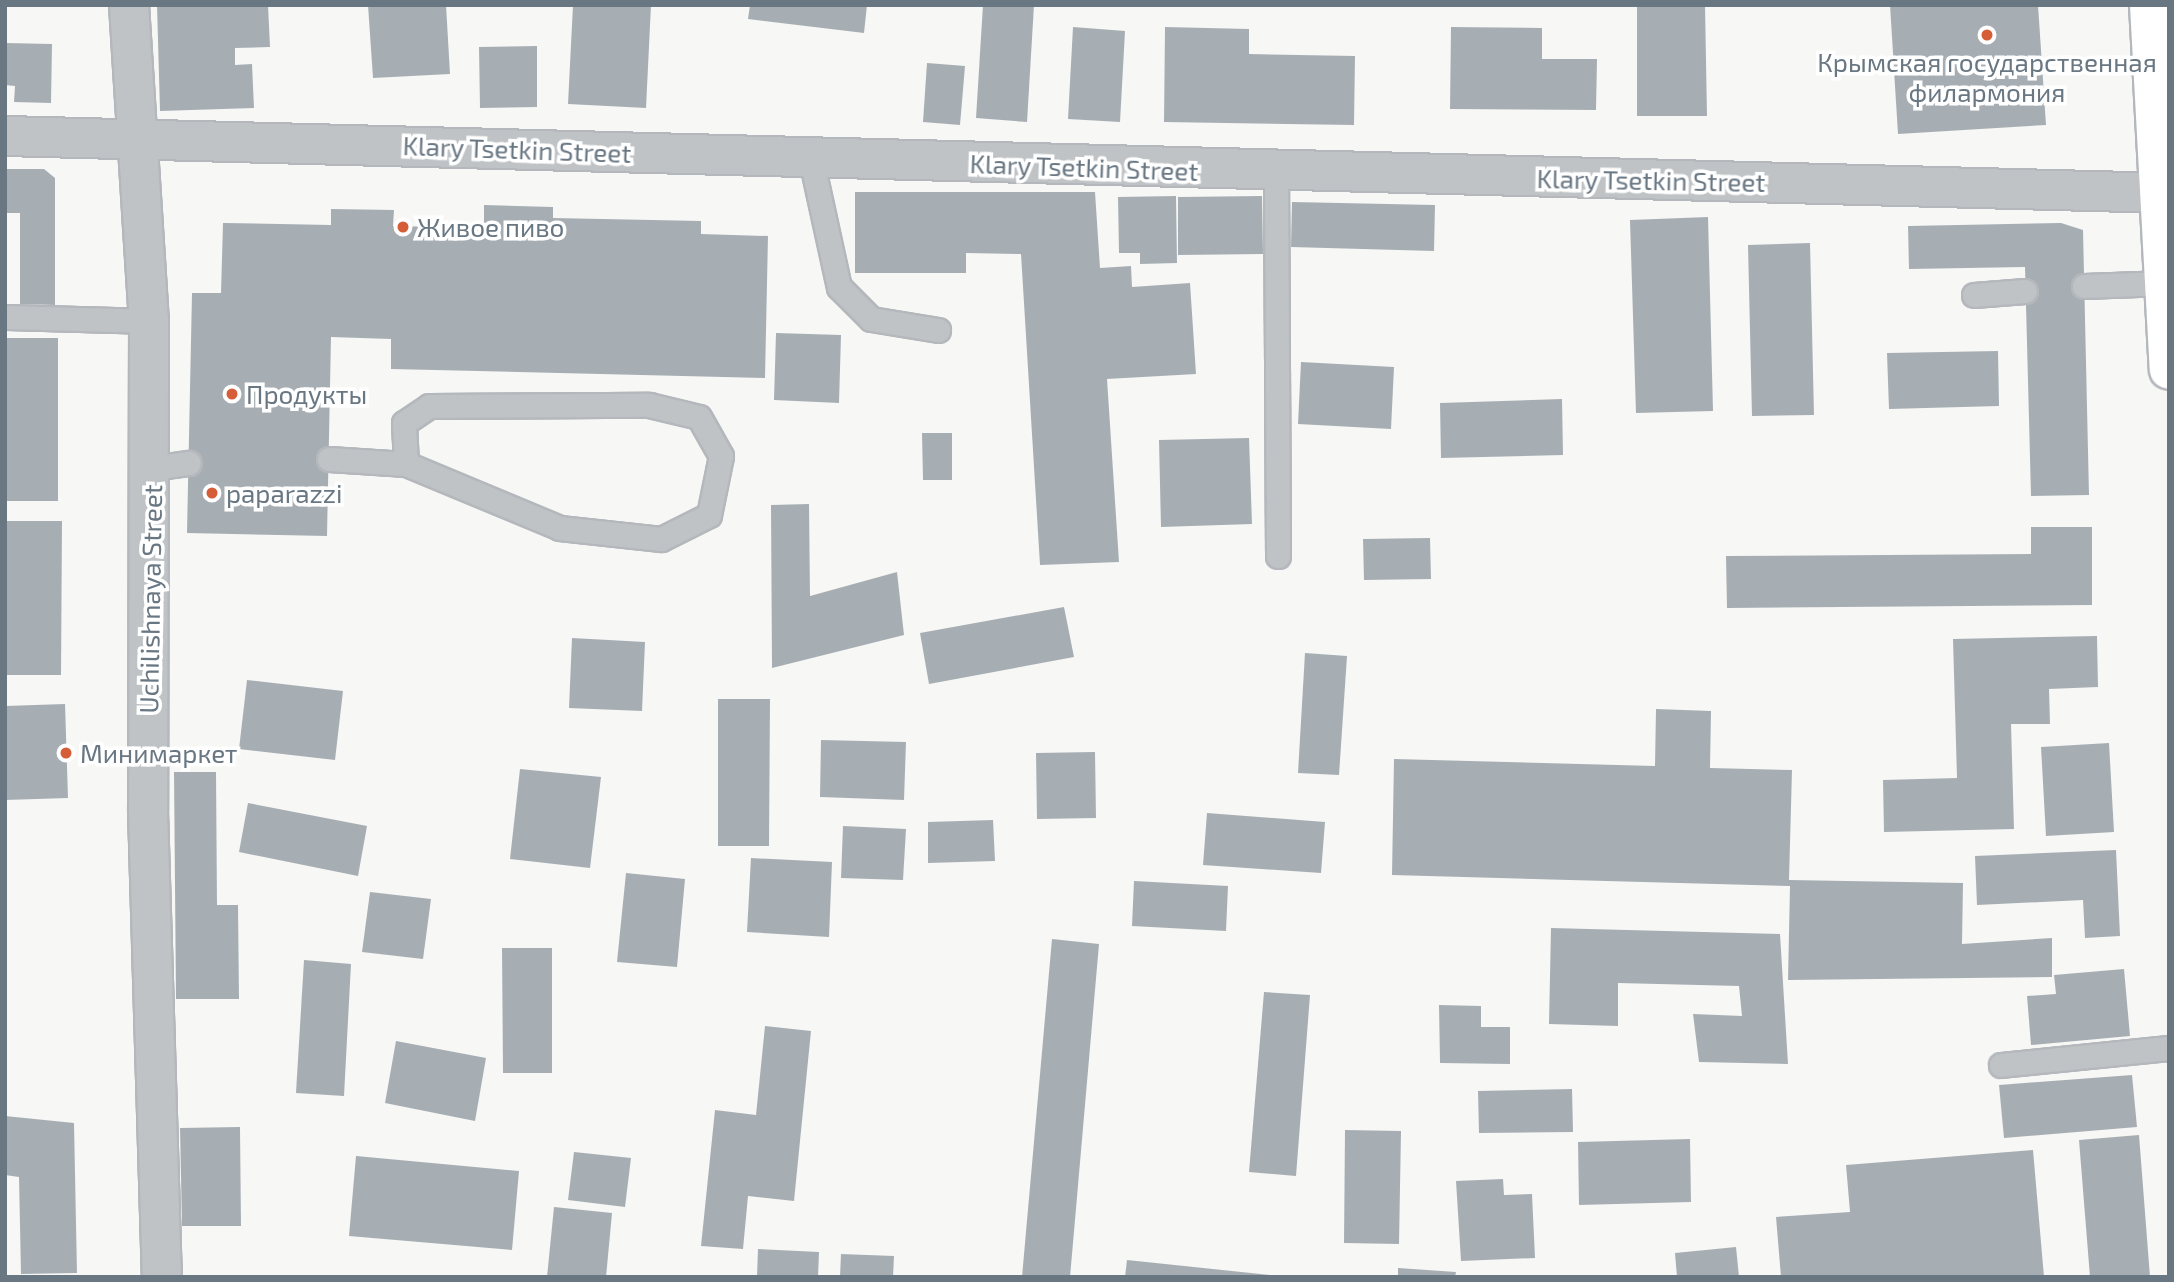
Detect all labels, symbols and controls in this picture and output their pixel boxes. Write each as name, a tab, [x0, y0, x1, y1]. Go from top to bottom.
marker: Крымская государственная филармония	[1979, 27, 1995, 43]
place label: Крымская государственная филармония	[1817, 46, 2157, 108]
street label: Klary Tsetkin Street	[402, 129, 632, 169]
street label: Klary Tsetkin Street	[969, 147, 1199, 187]
street label: Klary Tsetkin Street	[1536, 162, 1766, 198]
place label: Живое пиво	[417, 211, 564, 243]
marker: Живое пиво	[395, 219, 411, 235]
place label: Продукты	[246, 378, 367, 410]
marker: Продукты	[224, 386, 240, 402]
place label: paparazzi	[226, 477, 342, 509]
street label: Uchilishnaya Street	[132, 484, 168, 714]
marker: paparazzi	[204, 485, 220, 501]
place label: Минимаркет	[80, 737, 238, 769]
marker: Минимаркет	[58, 745, 74, 761]

